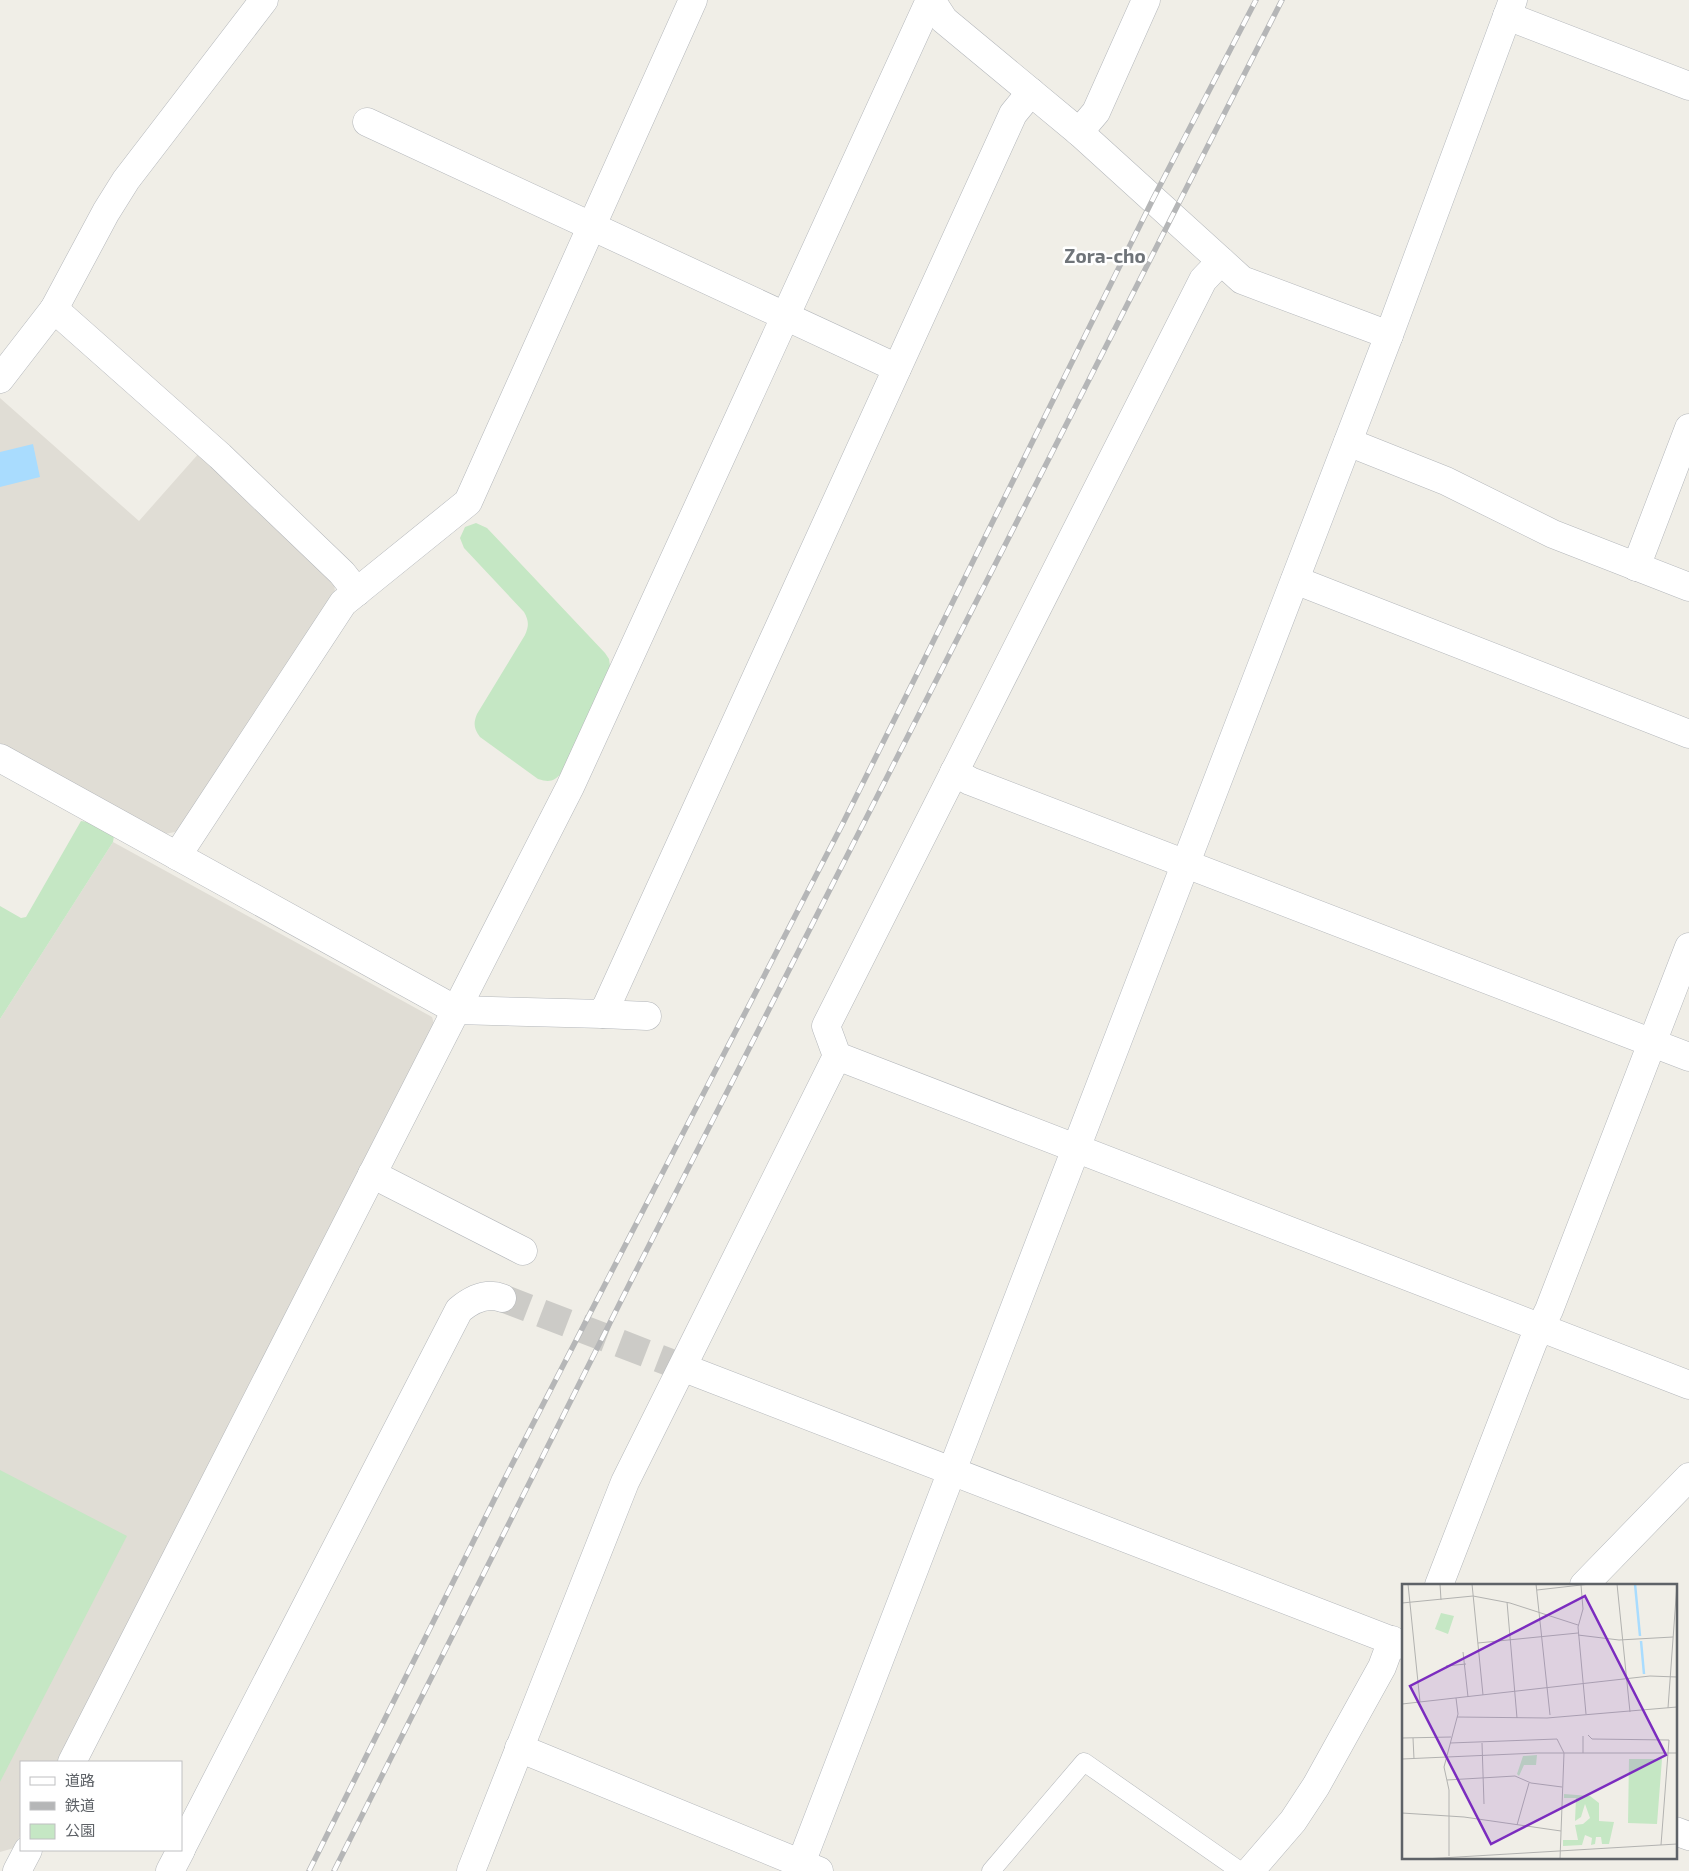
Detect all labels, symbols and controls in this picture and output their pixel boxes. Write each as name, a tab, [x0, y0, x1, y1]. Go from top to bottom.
district label: Zora-cho	[1064, 244, 1146, 267]
inset map	[1402, 1584, 1676, 1858]
legend	[20, 1761, 182, 1851]
text: 道路	[65, 1771, 95, 1789]
text: 鉄道	[65, 1796, 95, 1814]
text: 公園	[65, 1821, 95, 1839]

